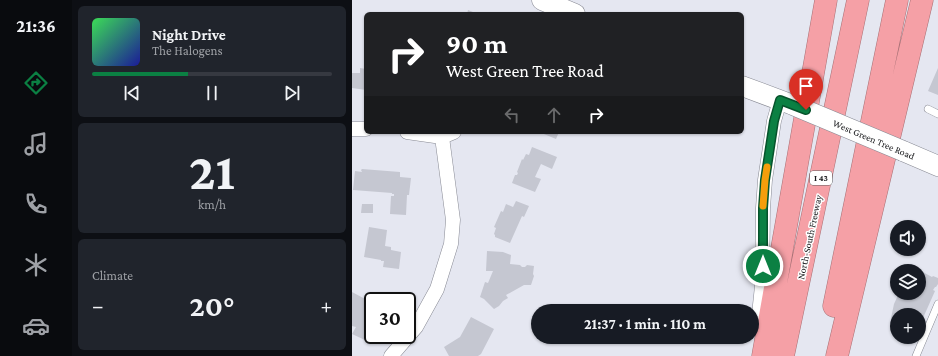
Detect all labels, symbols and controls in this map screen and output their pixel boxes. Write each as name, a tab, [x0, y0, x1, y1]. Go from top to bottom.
text: 21:36	[16, 16, 56, 36]
text: Night Drive	[152, 27, 226, 43]
icon: right	[380, 28, 432, 80]
text: 90 m	[446, 28, 507, 59]
text: The Halogens	[152, 43, 223, 58]
text: West Green Tree Road	[446, 61, 604, 81]
icon: directions	[22, 69, 50, 97]
pin	[789, 69, 823, 110]
icon: arrive	[795, 75, 817, 97]
icon: previous	[121, 82, 143, 104]
icon: pause	[201, 82, 223, 104]
icon: next	[281, 82, 303, 104]
icon: left	[501, 104, 523, 126]
icon: ahead	[543, 104, 565, 126]
icon: right	[585, 104, 607, 126]
street label: West Green Tree Road	[831, 117, 917, 162]
icon: music	[22, 130, 50, 158]
text: 21	[189, 142, 235, 200]
road number: I 43	[810, 171, 832, 185]
icon: phone	[22, 190, 50, 218]
street label: North-South Freeway	[795, 193, 824, 280]
text: km/h	[198, 197, 226, 212]
map controls	[890, 220, 926, 344]
button: sound	[890, 220, 926, 256]
position arrow	[742, 245, 784, 287]
icon: climate	[22, 251, 50, 279]
button: layers	[890, 264, 926, 300]
text: Climate	[92, 268, 133, 283]
text: 20°	[189, 289, 235, 322]
speed limit sign: 30	[364, 292, 416, 344]
text: −	[92, 293, 104, 318]
text: +	[320, 293, 332, 318]
button: +	[890, 308, 926, 344]
icon: car	[22, 312, 50, 340]
text: 21:37 · 1 min · 110 m	[584, 316, 706, 332]

